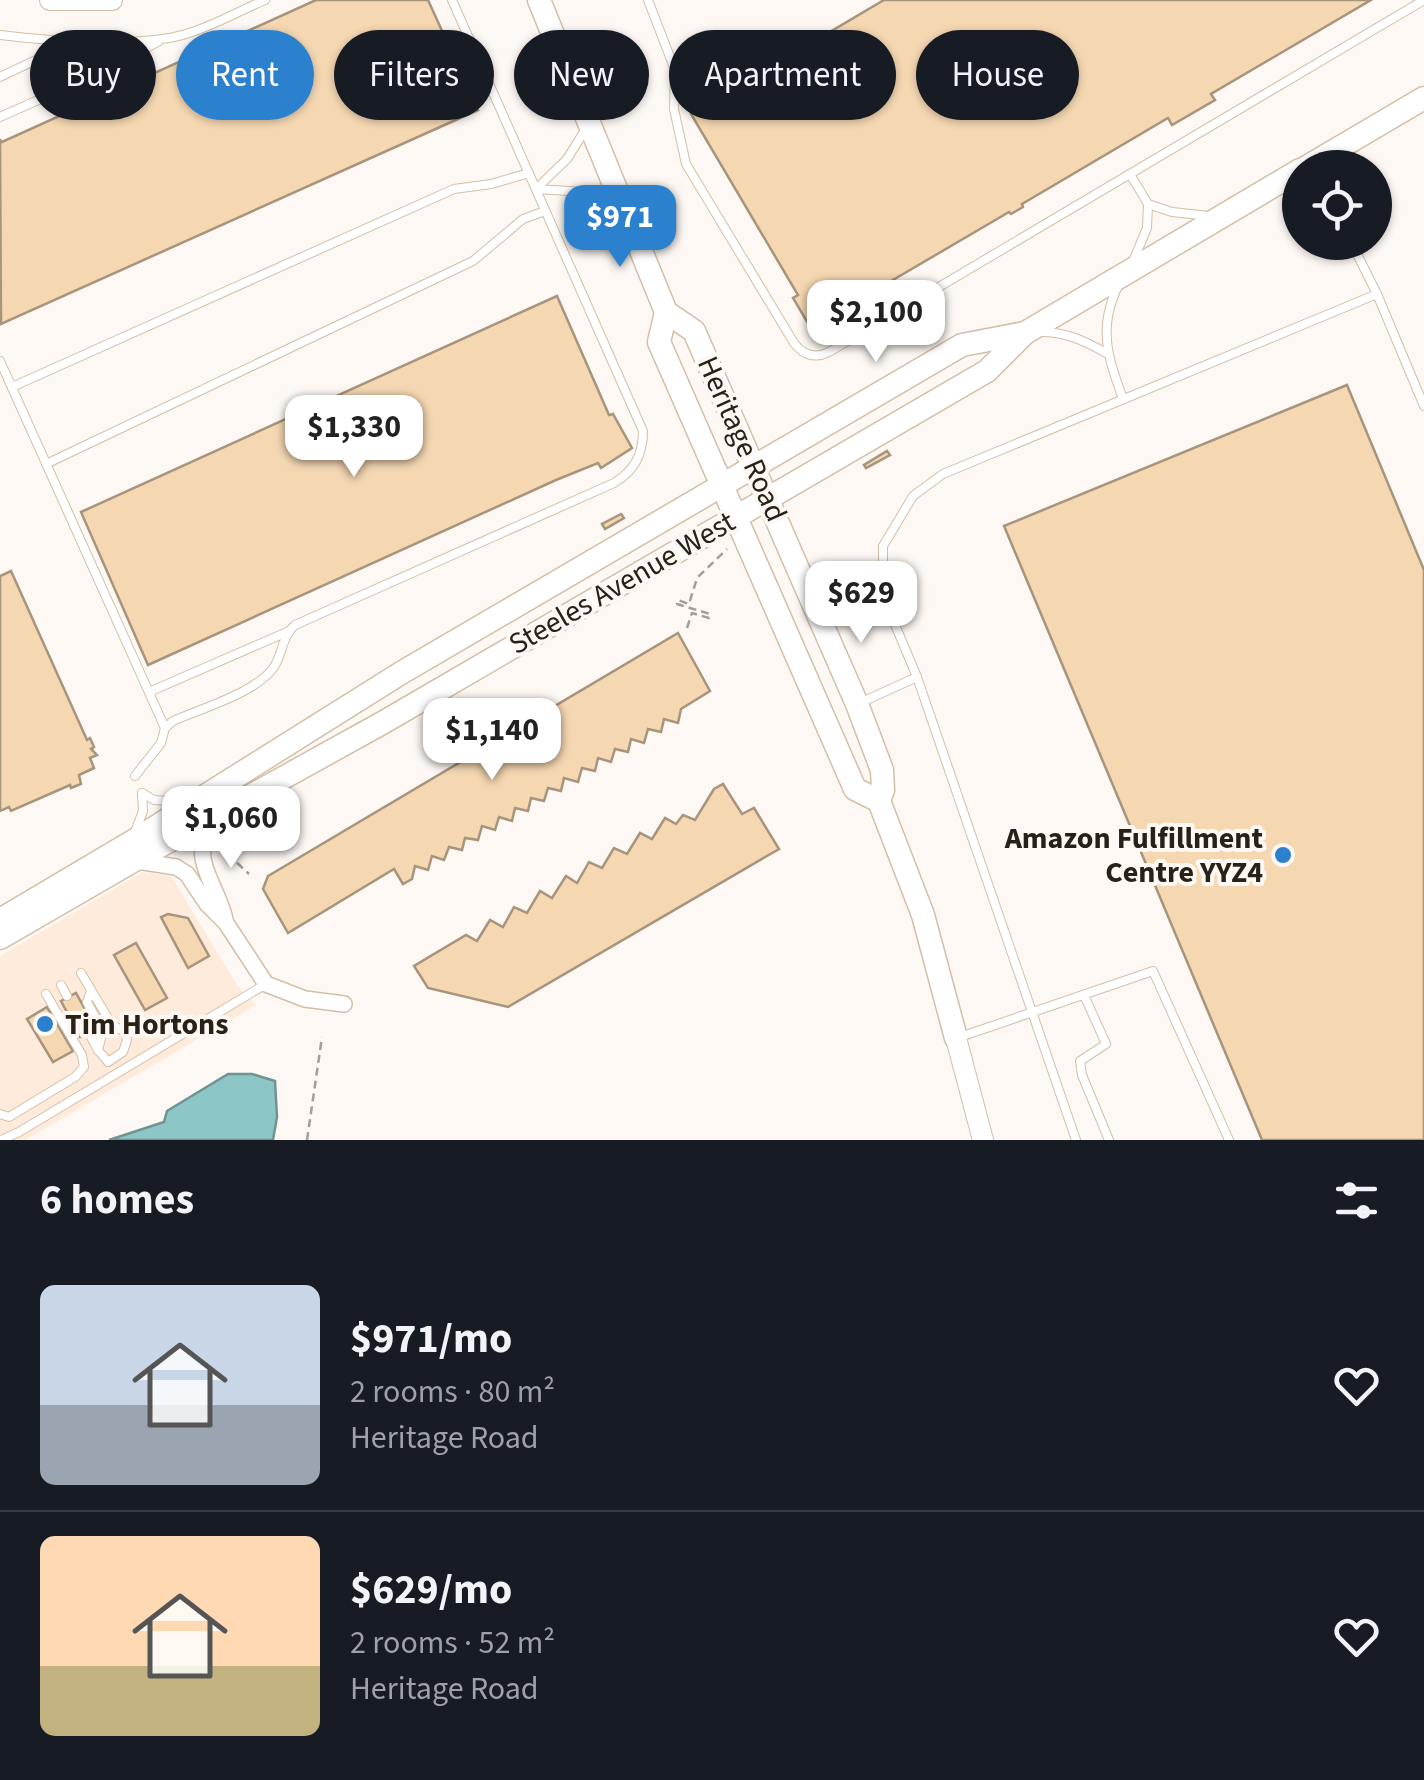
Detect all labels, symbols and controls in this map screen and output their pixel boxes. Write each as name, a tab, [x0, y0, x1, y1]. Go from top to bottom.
chip: Buy	[30, 30, 156, 120]
chip: Rent	[176, 30, 314, 120]
chip: Filters	[334, 30, 494, 120]
chip: New	[514, 30, 649, 120]
chip: Apartment	[669, 30, 896, 120]
chip: House	[916, 30, 1079, 120]
map controls	[1282, 150, 1392, 260]
button: locate	[1282, 150, 1392, 260]
pin: $971	[561, 185, 679, 270]
text: $971	[586, 194, 654, 240]
pin: $2,100	[795, 280, 957, 365]
text: $2,100	[829, 289, 923, 335]
street label: Heritage Road	[686, 349, 798, 529]
pin: $1,330	[273, 395, 435, 480]
text: $1,330	[307, 404, 401, 450]
street label: Steeles Avenue West	[501, 501, 743, 665]
pin: $629	[802, 561, 920, 646]
text: $629	[827, 570, 895, 616]
pin: $1,140	[411, 698, 573, 783]
text: $1,140	[445, 707, 539, 753]
pin: $1,060	[150, 786, 312, 871]
text: $1,060	[184, 795, 278, 841]
place label: Amazon Fulfillment Centre YYZ4	[1004, 817, 1263, 894]
marker: Amazon Fulfillment Centre YYZ4	[1272, 844, 1294, 866]
place label: Tim Hortons	[65, 1003, 229, 1046]
marker: Tim Hortons	[34, 1013, 56, 1035]
text: 6 homes	[40, 1170, 194, 1230]
icon: filters	[1329, 1173, 1384, 1228]
text: $971/mo	[350, 1309, 512, 1369]
icon: home	[120, 1325, 240, 1445]
icon: heart	[1329, 1358, 1384, 1413]
text: 2 rooms · 80 m²	[350, 1369, 555, 1415]
text: Heritage Road	[350, 1415, 539, 1461]
text: $629/mo	[350, 1560, 512, 1620]
icon: home	[120, 1576, 240, 1696]
icon: heart	[1329, 1609, 1384, 1664]
text: 2 rooms · 52 m²	[350, 1620, 555, 1666]
text: Heritage Road	[350, 1666, 539, 1712]

